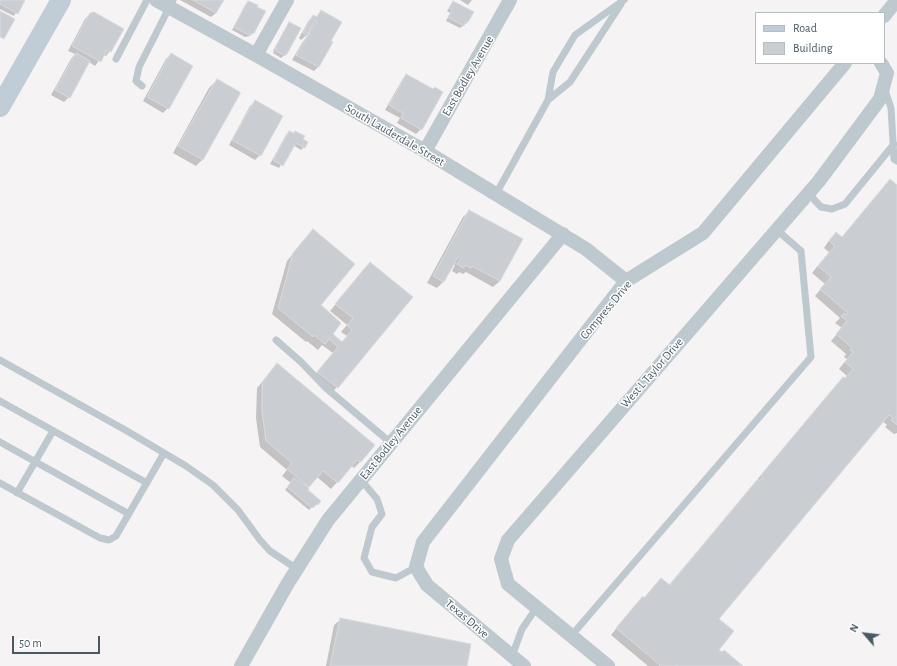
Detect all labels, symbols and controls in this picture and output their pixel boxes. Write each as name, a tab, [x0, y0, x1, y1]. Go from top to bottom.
legend	[755, 12, 885, 64]
text: Road	[793, 22, 817, 34]
street label: East Bodley Avenue	[439, 33, 497, 119]
text: Building	[793, 42, 833, 54]
street label: South Lauderdale Street	[343, 101, 447, 169]
street label: Compress Drive	[577, 278, 635, 342]
street label: West L Taylor Drive	[618, 335, 686, 411]
street label: East Bodley Avenue	[357, 403, 425, 483]
street label: Texas Drive	[442, 597, 492, 641]
north arrow	[845, 614, 885, 654]
text: N	[847, 622, 861, 634]
scale bar	[14, 628, 102, 654]
text: 50 m	[19, 637, 42, 649]

